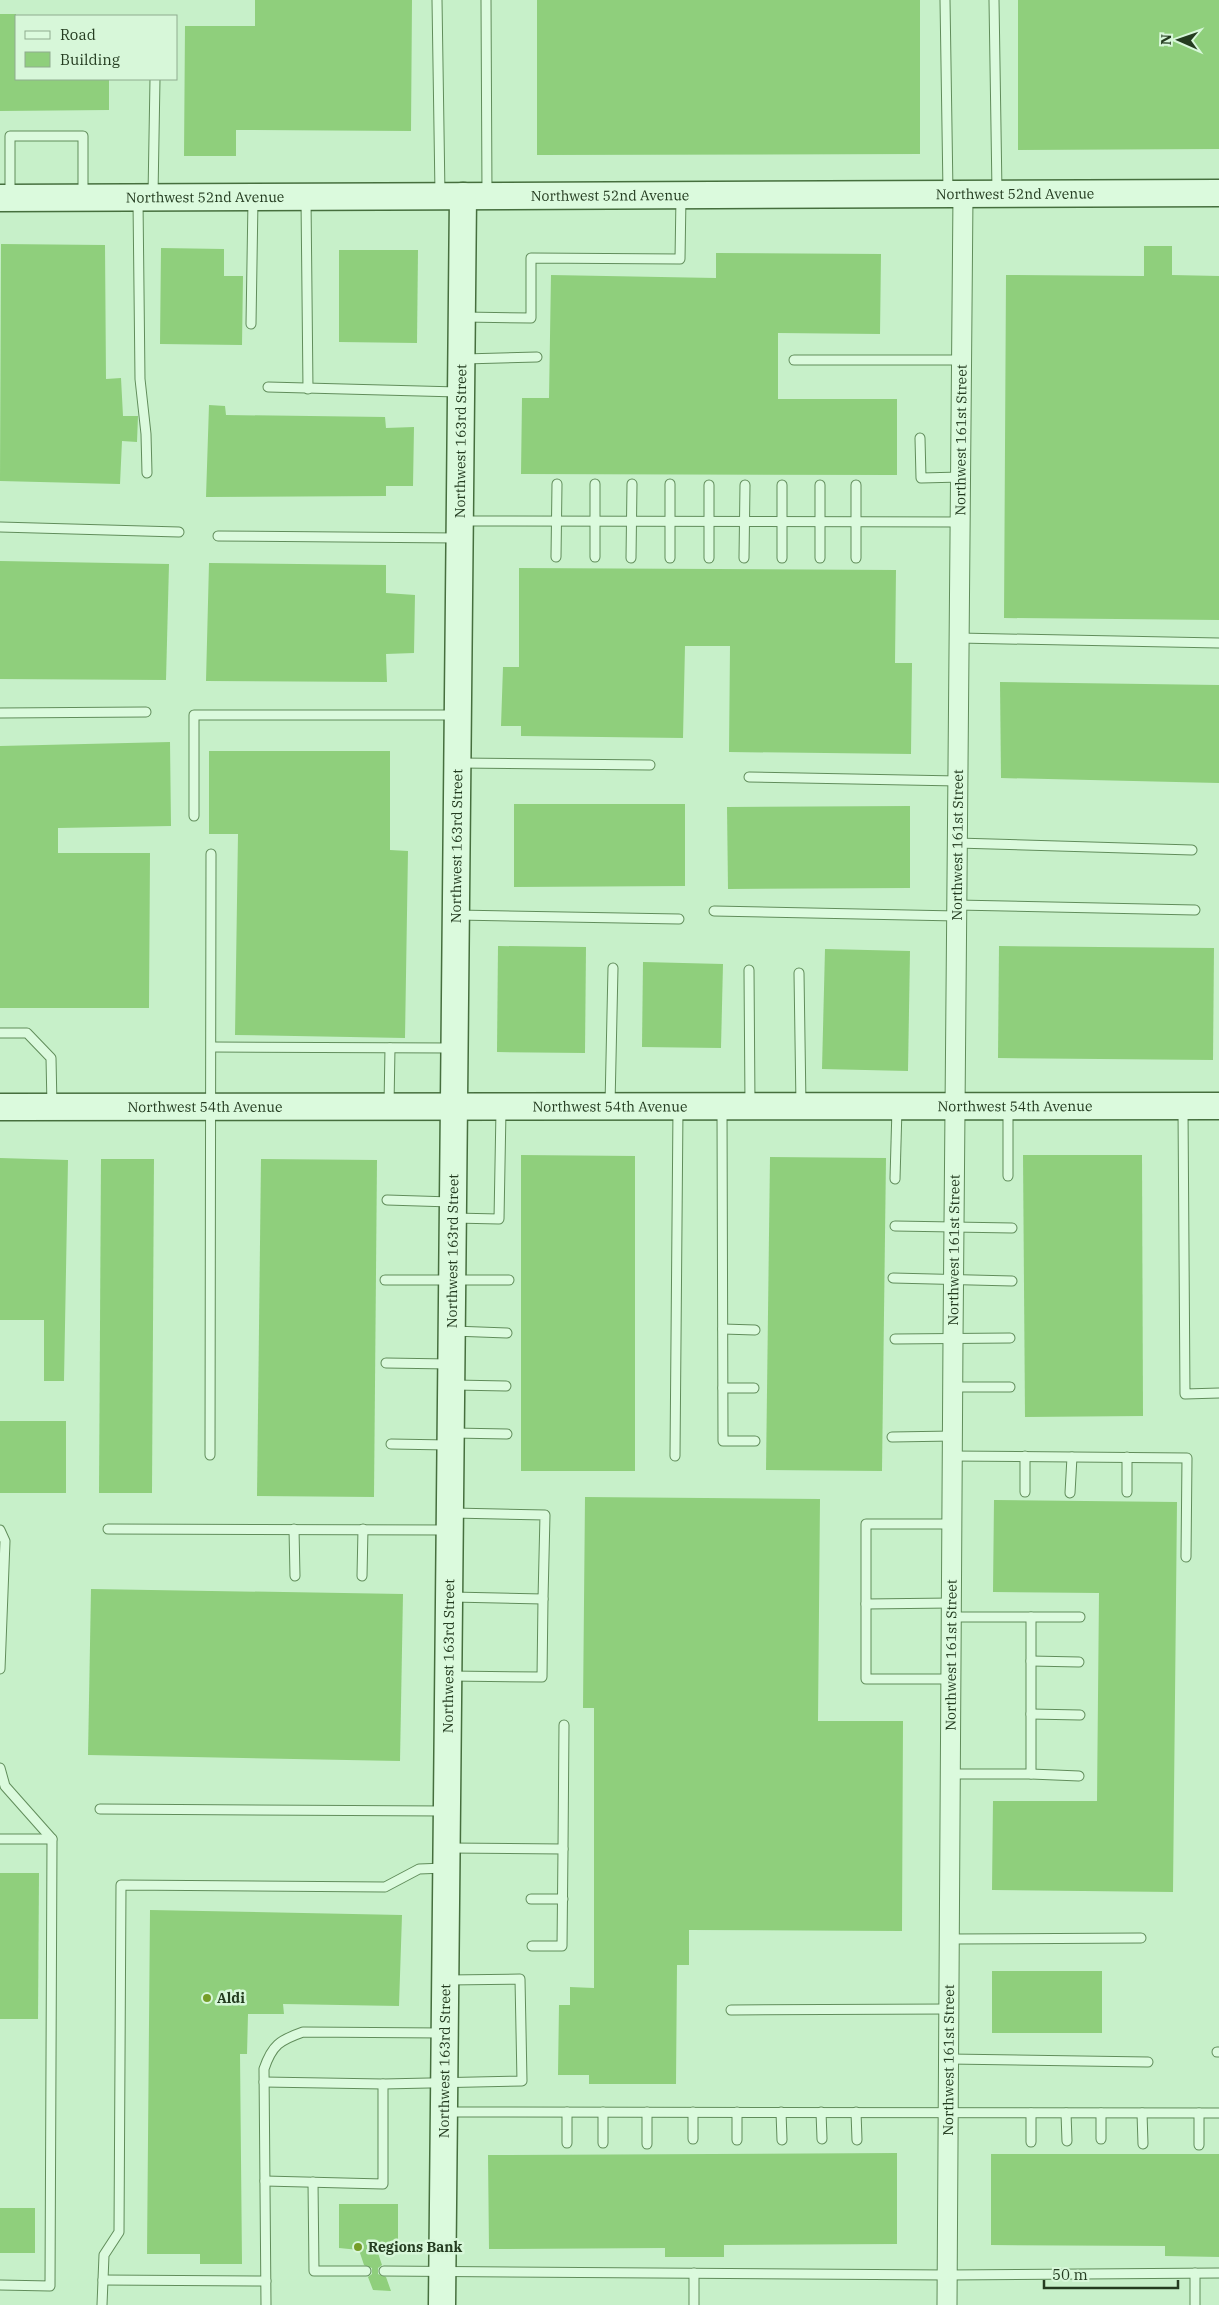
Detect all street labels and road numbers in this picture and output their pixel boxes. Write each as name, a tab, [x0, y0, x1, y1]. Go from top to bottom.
street label: Northwest 52nd Avenue	[936, 185, 1094, 203]
street label: Northwest 52nd Avenue	[531, 186, 689, 205]
street label: Northwest 52nd Avenue	[126, 188, 284, 206]
street label: Northwest 163rd Street	[451, 364, 470, 518]
street label: Northwest 161st Street	[951, 364, 971, 516]
street label: Northwest 163rd Street	[447, 769, 466, 923]
street label: Northwest 161st Street	[948, 769, 967, 921]
street label: Northwest 54th Avenue	[533, 1097, 687, 1116]
street label: Northwest 54th Avenue	[938, 1097, 1092, 1115]
street label: Northwest 54th Avenue	[128, 1098, 282, 1116]
street label: Northwest 163rd Street	[443, 1174, 462, 1328]
street label: Northwest 161st Street	[944, 1174, 963, 1326]
street label: Northwest 163rd Street	[439, 1579, 458, 1733]
street label: Northwest 161st Street	[942, 1579, 961, 1731]
street label: Northwest 163rd Street	[435, 1984, 454, 2138]
street label: Northwest 161st Street	[939, 1984, 958, 2136]

